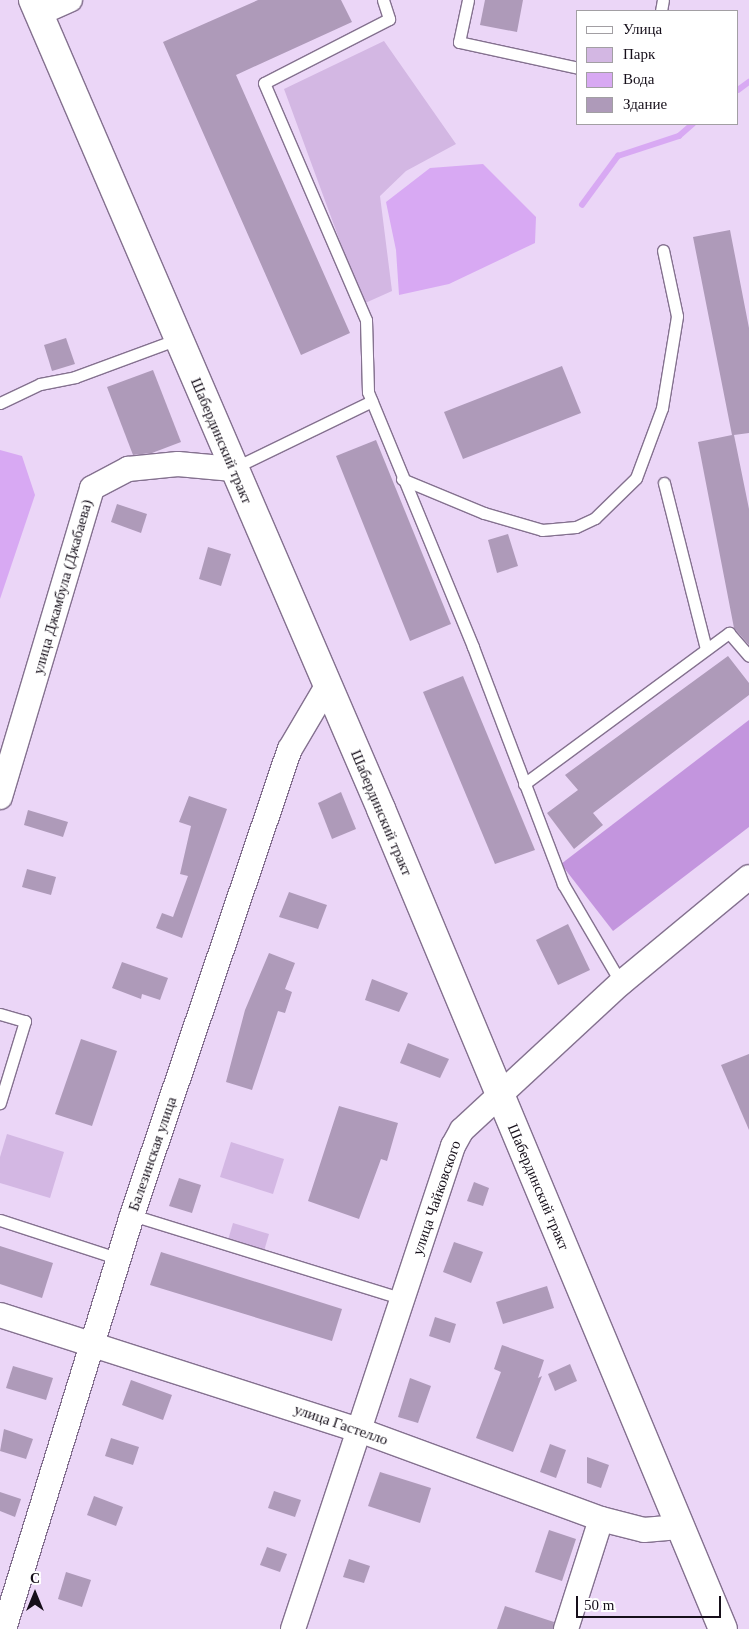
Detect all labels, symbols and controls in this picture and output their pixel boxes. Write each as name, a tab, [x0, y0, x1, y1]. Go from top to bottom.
legend	[576, 10, 739, 125]
text: Улица	[623, 21, 662, 37]
text: Парк	[623, 46, 655, 62]
text: Вода	[623, 71, 654, 87]
text: Здание	[623, 96, 667, 112]
street label: Шабердинский тракт	[186, 375, 256, 507]
street label: улица Джамбула (Джабаева)	[29, 497, 97, 677]
street label: Шабердинский тракт	[346, 747, 416, 879]
street label: Балезинская улица	[125, 1094, 181, 1214]
street label: Шабердинский тракт	[503, 1121, 573, 1253]
street label: улица Чайковского	[409, 1138, 465, 1258]
street label: улица Гастелло	[292, 1401, 390, 1449]
north arrow	[10, 1569, 60, 1619]
text: С	[30, 1571, 40, 1586]
scale bar	[579, 1586, 724, 1618]
text: 50 m	[584, 1597, 614, 1613]

